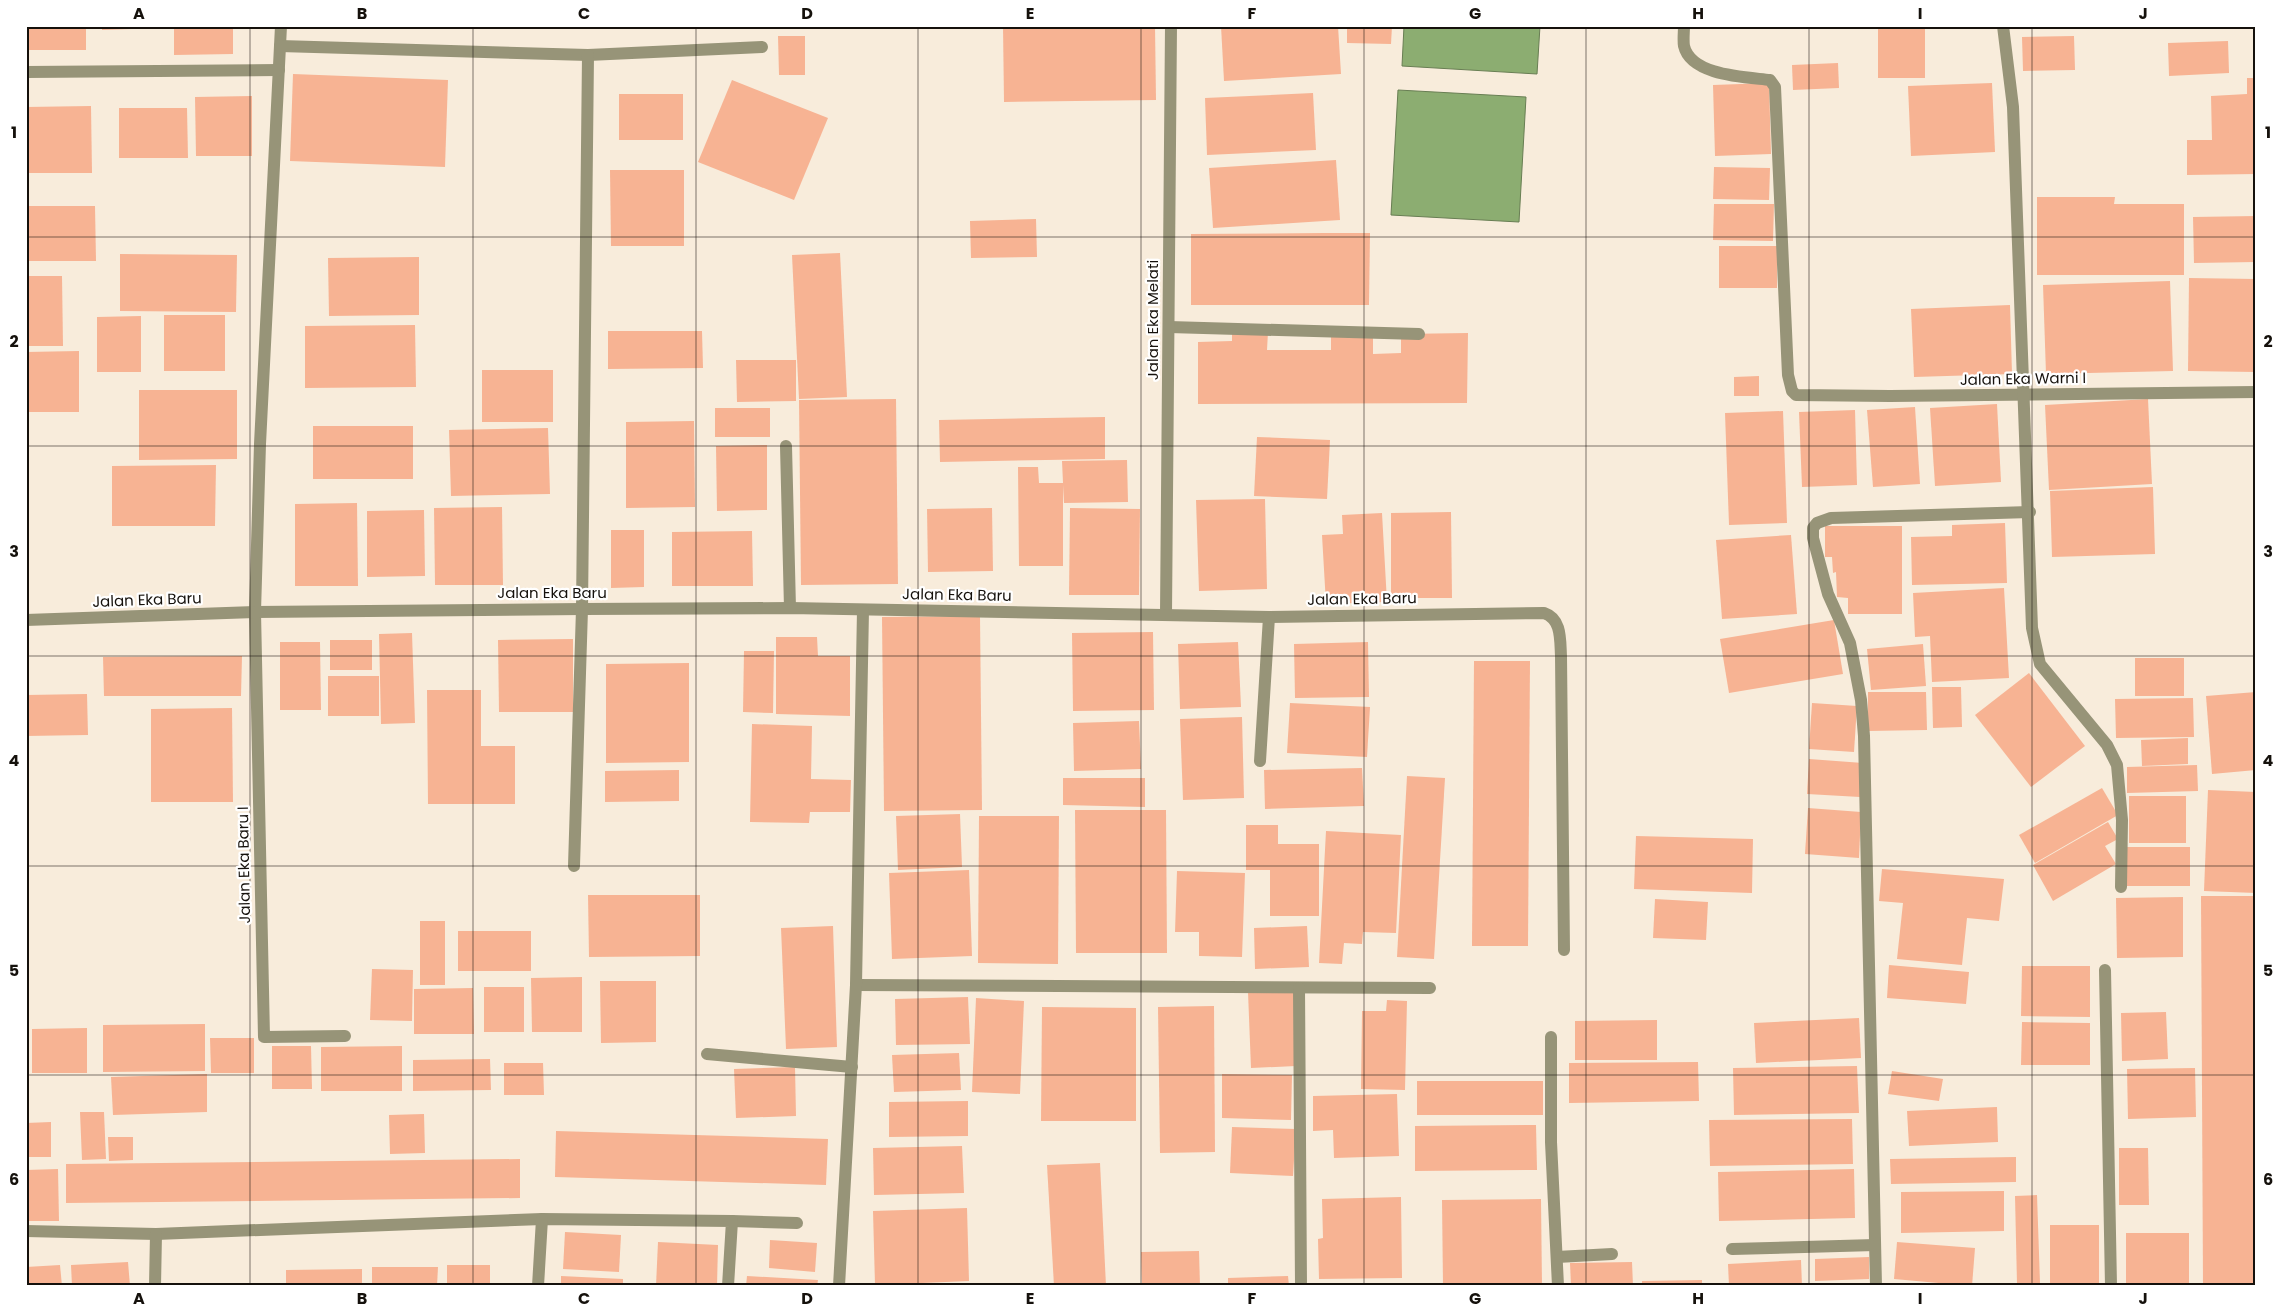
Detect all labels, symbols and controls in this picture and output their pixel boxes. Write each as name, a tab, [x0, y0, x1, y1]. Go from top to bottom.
text: A	[133, 2, 145, 25]
text: B	[357, 2, 367, 25]
text: C	[578, 2, 590, 25]
text: D	[801, 2, 813, 25]
text: E	[1026, 2, 1034, 25]
text: F	[1248, 2, 1257, 25]
text: G	[1469, 2, 1481, 25]
text: H	[1692, 2, 1704, 25]
text: I	[1918, 2, 1922, 25]
text: J	[2138, 2, 2148, 25]
text: 1	[11, 121, 17, 144]
text: 1	[2265, 121, 2271, 144]
street label: Jalan Eka Melati	[1142, 260, 1163, 380]
text: 2	[9, 330, 19, 353]
text: 2	[2263, 330, 2273, 353]
street label: Jalan Eka Warni I	[1960, 367, 2086, 390]
text: 3	[9, 540, 19, 563]
text: 3	[2263, 540, 2273, 563]
street label: Jalan Eka Baru	[497, 582, 607, 603]
street label: Jalan Eka Baru	[902, 583, 1012, 606]
street label: Jalan Eka Baru	[92, 587, 202, 612]
street label: Jalan Eka Baru	[1307, 587, 1417, 610]
text: 4	[9, 749, 20, 772]
text: 4	[2263, 749, 2274, 772]
street label: Jalan Eka Baru I	[232, 806, 255, 924]
text: 5	[9, 959, 19, 982]
text: 5	[2263, 959, 2273, 982]
text: 6	[9, 1168, 19, 1191]
text: 6	[2263, 1168, 2273, 1191]
text: A	[133, 1287, 145, 1310]
text: B	[357, 1287, 367, 1310]
text: C	[578, 1287, 590, 1310]
text: D	[801, 1287, 813, 1310]
text: E	[1026, 1287, 1034, 1310]
text: F	[1248, 1287, 1257, 1310]
text: G	[1469, 1287, 1481, 1310]
text: H	[1692, 1287, 1704, 1310]
text: I	[1918, 1287, 1922, 1310]
text: J	[2138, 1287, 2148, 1310]

